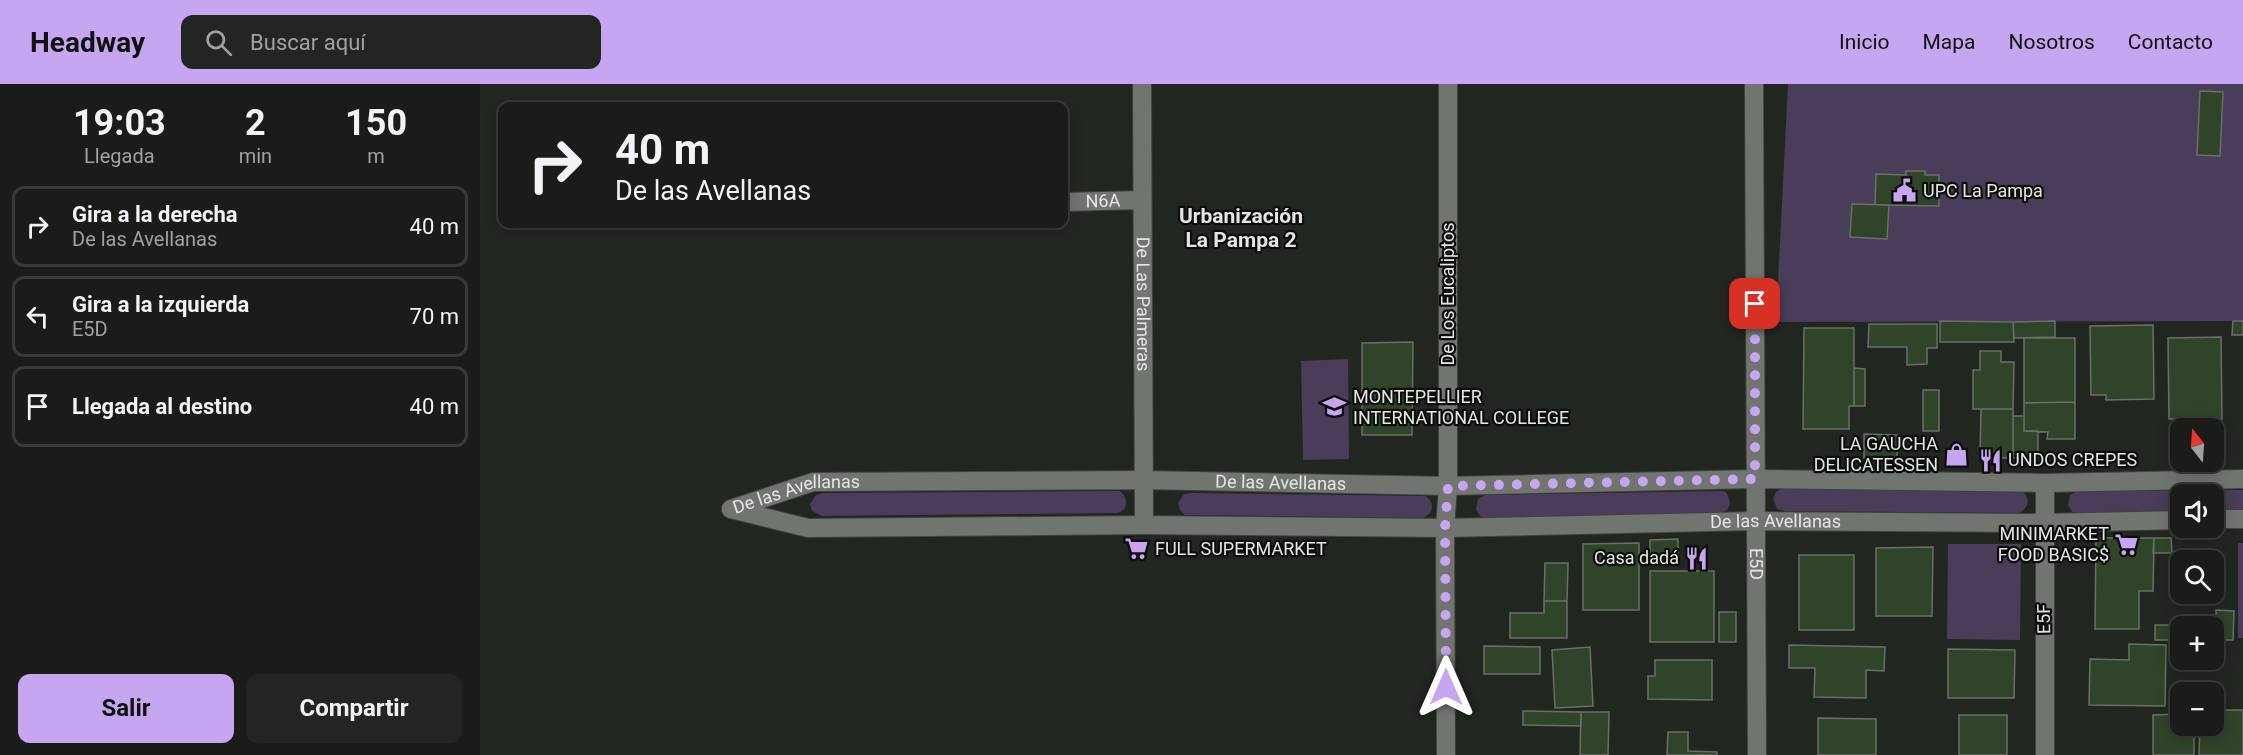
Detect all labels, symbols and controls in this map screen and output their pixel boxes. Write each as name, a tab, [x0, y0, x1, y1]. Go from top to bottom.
search box	[181, 15, 601, 69]
text: Headway	[30, 26, 145, 59]
icon: search	[202, 26, 235, 59]
text: Buscar aquí	[250, 30, 366, 55]
text: Inicio	[1839, 30, 1889, 54]
text: Mapa	[1922, 30, 1975, 54]
text: Nosotros	[2008, 30, 2095, 54]
text: Contacto	[2128, 30, 2213, 54]
text: 19:03	[73, 102, 166, 144]
text: 2	[245, 102, 266, 144]
text: 150	[345, 102, 407, 144]
text: 40 m	[615, 125, 710, 174]
icon: right	[516, 126, 594, 204]
text: Llegada	[84, 144, 155, 168]
text: min	[239, 144, 272, 168]
text: m	[367, 144, 385, 168]
text: De las Avellanas	[615, 175, 811, 207]
public building icon: UPC La Pampa	[1892, 178, 1918, 204]
place label: UPC La Pampa	[1923, 180, 2043, 201]
street label: N6A	[1085, 190, 1121, 211]
text: Gira a la derecha	[72, 202, 238, 227]
district label: Urbanización La Pampa 2	[1179, 204, 1303, 252]
icon: right	[21, 210, 54, 243]
text: 40 m	[410, 214, 459, 239]
street label: De Los Eucaliptos	[1437, 223, 1458, 365]
text: De las Avellanas	[72, 227, 217, 251]
street label: De Las Palmeras	[1133, 237, 1154, 371]
pin	[1729, 278, 1780, 329]
icon: arrive	[1738, 287, 1771, 320]
text: Gira a la izquierda	[72, 292, 249, 317]
icon: left	[21, 300, 54, 333]
text: 70 m	[410, 304, 459, 329]
text: E5D	[72, 317, 108, 341]
place label: MONTEPELLIER INTERNATIONAL COLLEGE	[1353, 386, 1569, 428]
icon: arrive	[21, 390, 54, 423]
text: Llegada al destino	[72, 394, 252, 419]
text: 40 m	[410, 394, 459, 419]
school or university icon: MONTEPELLIER INTERNATIONAL COLLEGE	[1322, 394, 1348, 420]
north arrow	[2170, 418, 2224, 472]
map controls	[2170, 418, 2224, 736]
place label: LA GAUCHA DELICATESSEN	[1814, 433, 1938, 475]
shop icon: LA GAUCHA DELICATESSEN	[1943, 441, 1969, 467]
restaurant icon: UNDOS CREPES	[1977, 447, 2003, 473]
place label: UNDOS CREPES	[2008, 449, 2137, 470]
street label: De las Avellanas	[1215, 470, 1346, 494]
street label: De las Avellanas	[730, 471, 860, 518]
button: sound	[2170, 484, 2224, 538]
street label: De las Avellanas	[1710, 510, 1841, 532]
place label: MINIMARKET FOOD BASIC$	[1998, 523, 2109, 565]
supermarket icon: MINIMARKET FOOD BASIC$	[2114, 531, 2140, 557]
supermarket icon: FULL SUPERMARKET	[1124, 536, 1150, 562]
place label: FULL SUPERMARKET	[1155, 538, 1327, 559]
restaurant icon: Casa dadá	[1684, 545, 1710, 571]
place label: Casa dadá	[1594, 547, 1679, 568]
street label: E5D	[1746, 548, 1767, 580]
button: search	[2170, 550, 2224, 604]
street label: E5F	[2033, 604, 2054, 634]
button: +	[2170, 616, 2224, 670]
position arrow	[1414, 655, 1478, 719]
button: Salir	[18, 674, 234, 743]
button: Compartir	[246, 674, 462, 743]
button: −	[2170, 682, 2224, 736]

